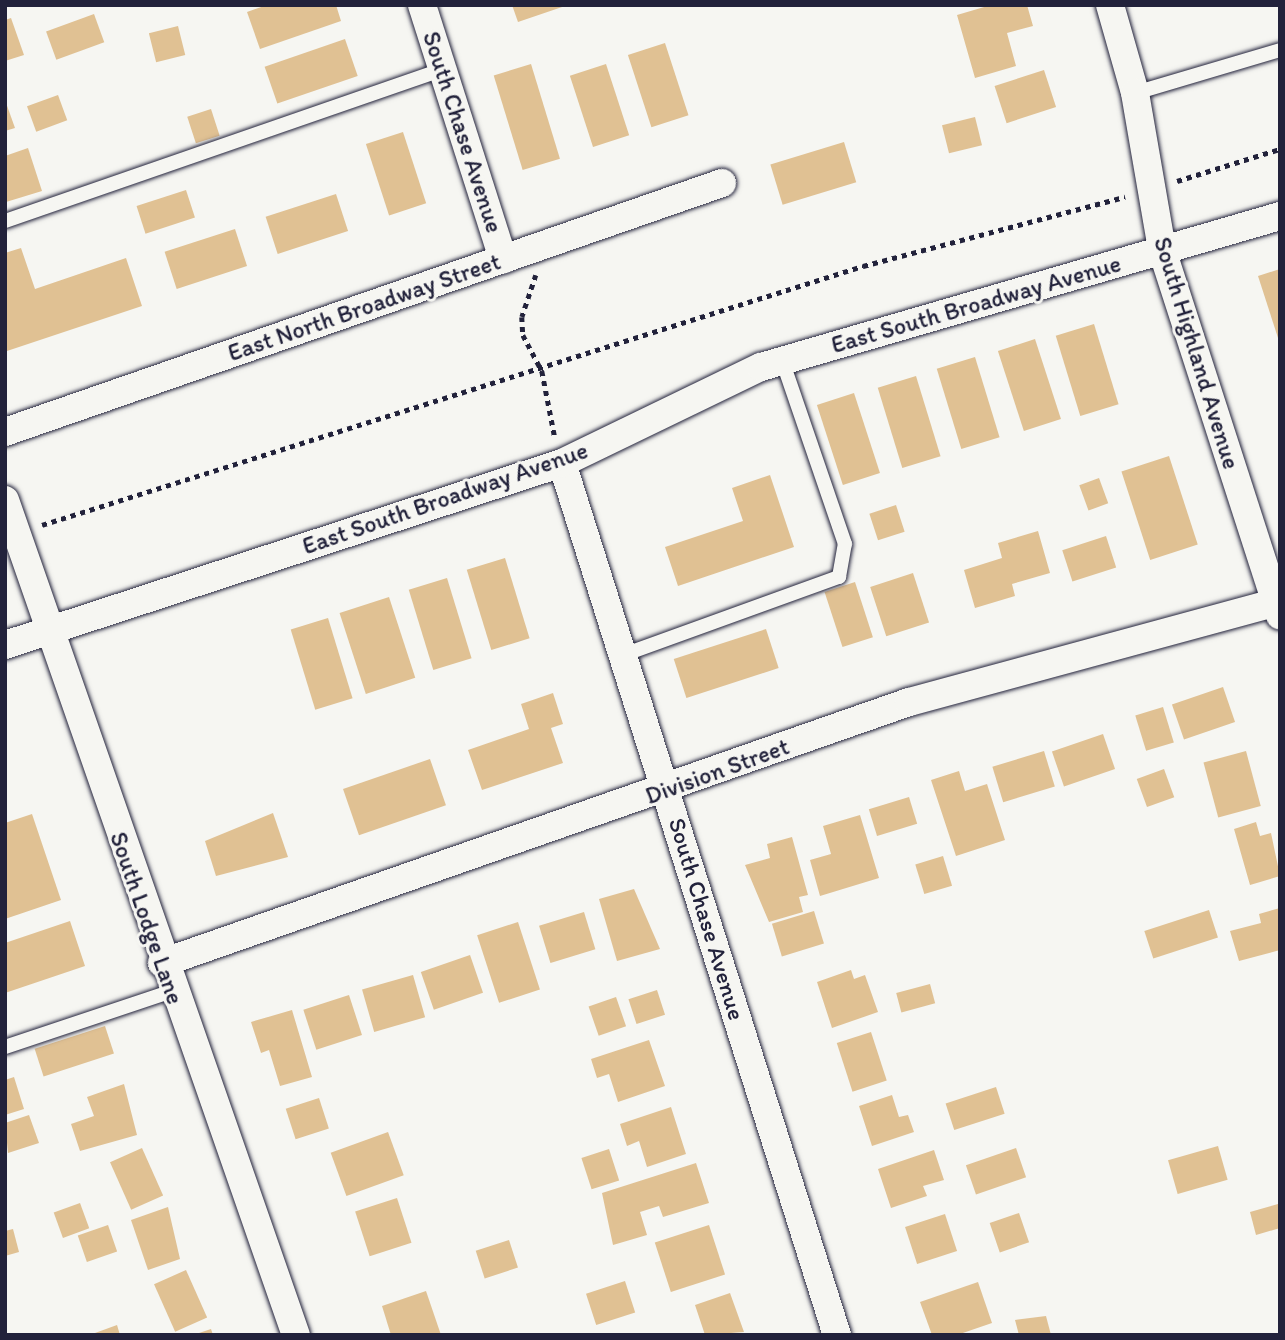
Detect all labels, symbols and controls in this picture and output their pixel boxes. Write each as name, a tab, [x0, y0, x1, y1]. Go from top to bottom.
street label: South Chase Avenue	[417, 28, 509, 236]
street label: South Highland Avenue	[1148, 235, 1246, 471]
street label: East North Broadway Street	[224, 247, 504, 367]
street label: East South Broadway Avenue	[828, 249, 1124, 359]
street label: East South Broadway Avenue	[299, 436, 591, 560]
street label: Division Street	[641, 732, 793, 810]
street label: South Chase Avenue	[663, 815, 751, 1023]
street label: South Lodge Lane	[104, 827, 190, 1009]

